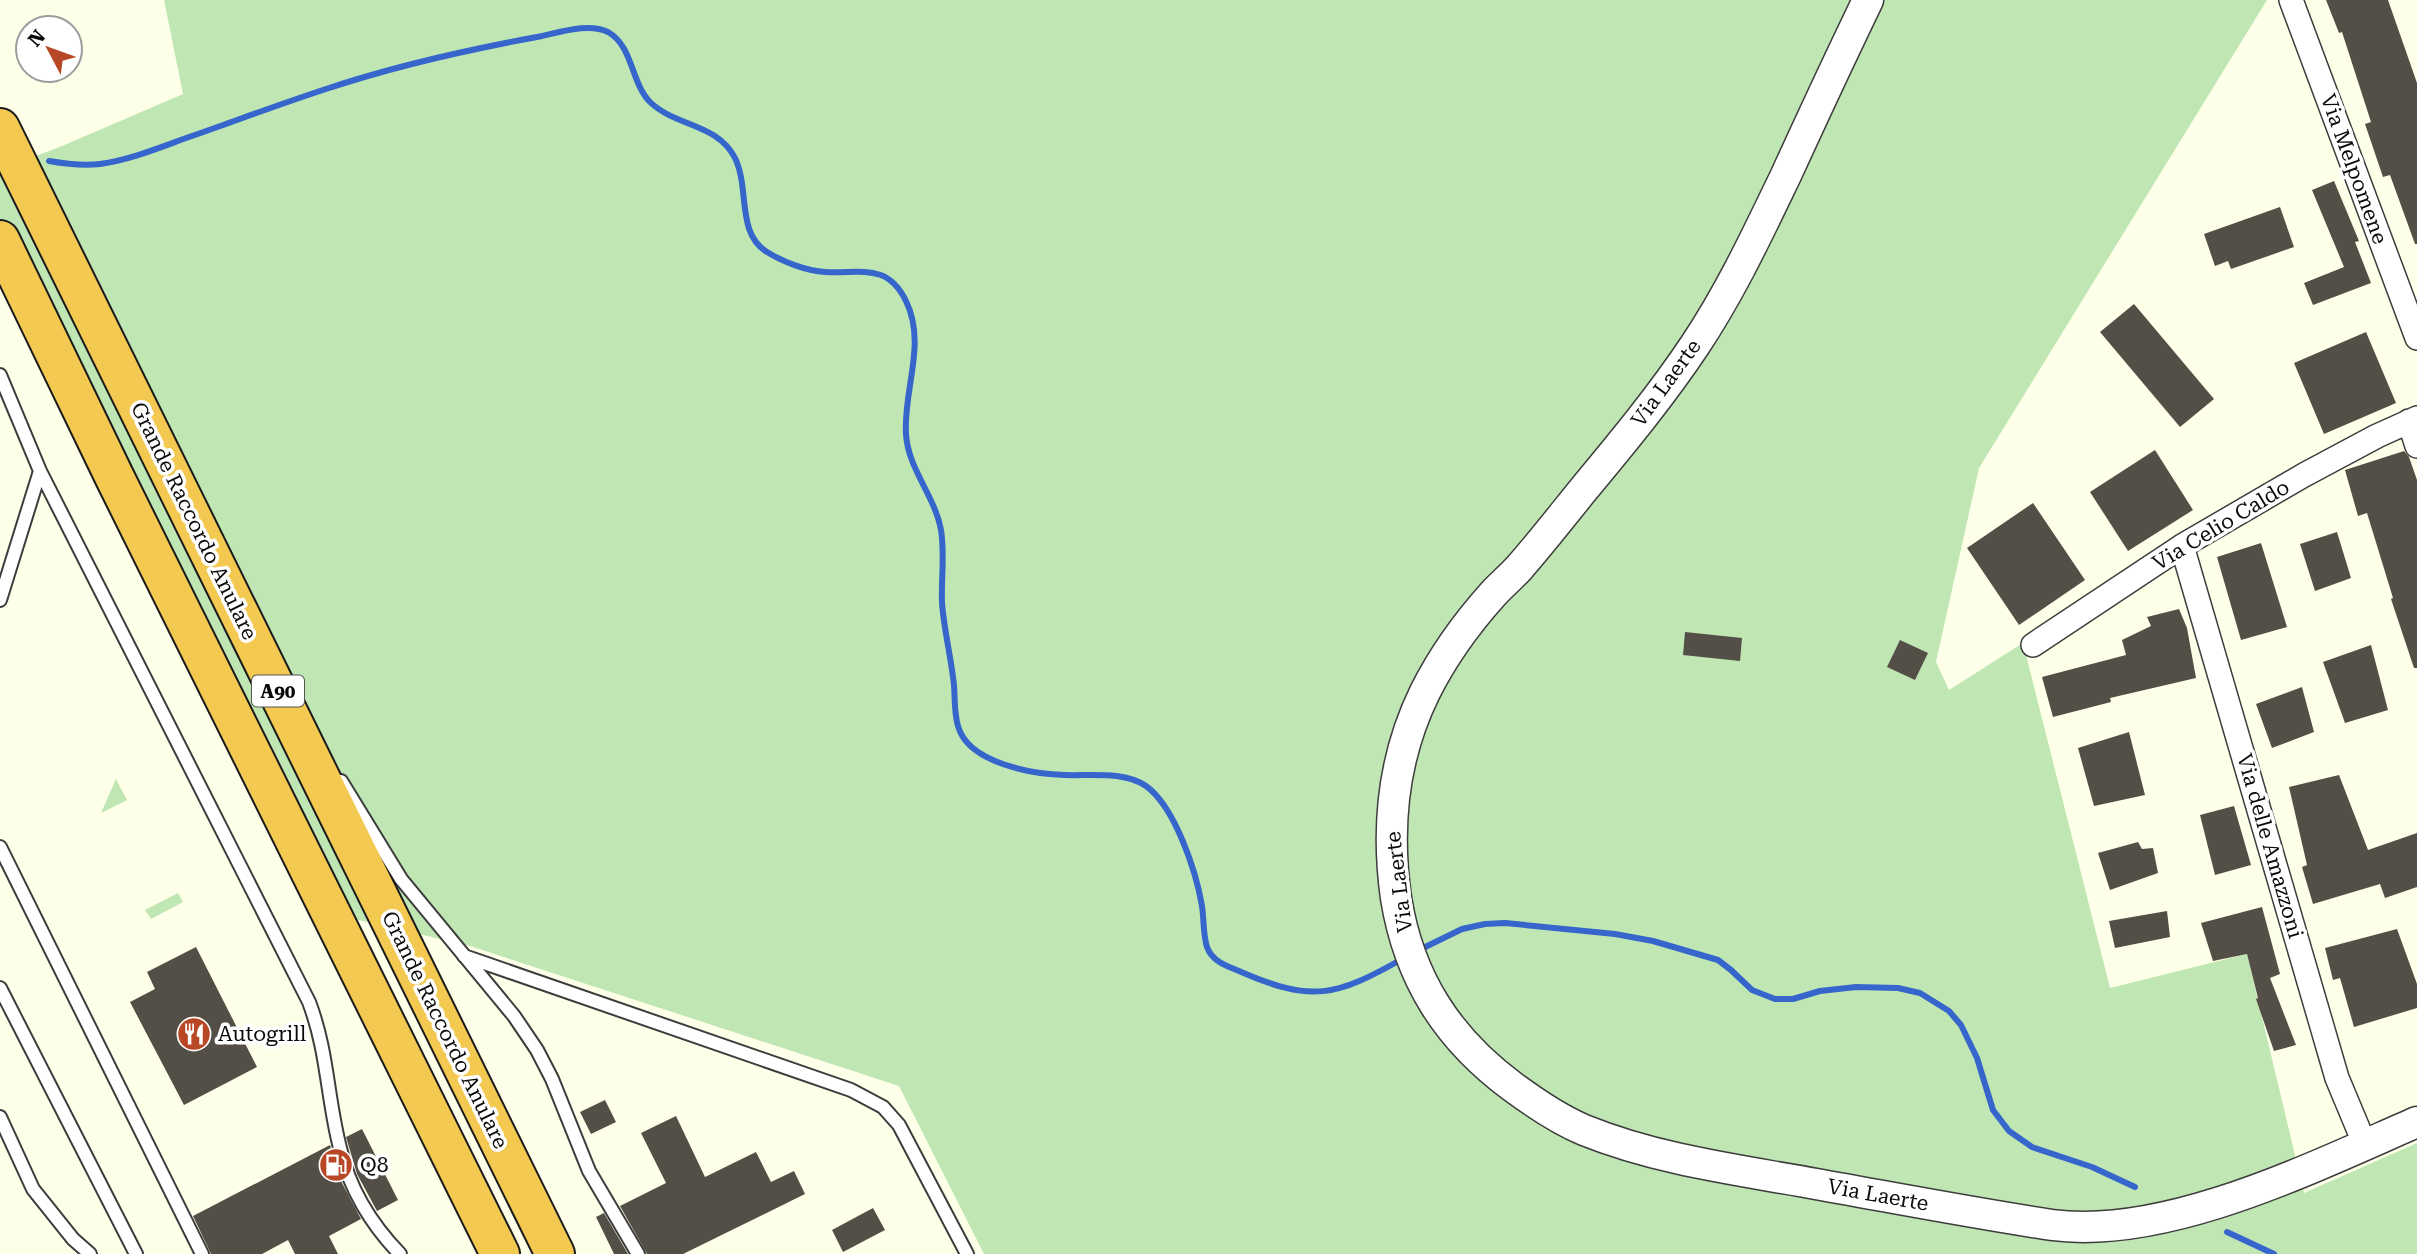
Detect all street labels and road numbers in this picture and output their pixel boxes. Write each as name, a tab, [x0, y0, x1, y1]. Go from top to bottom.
street label: Via Melpomene	[2316, 91, 2392, 247]
street label: Via Laerte	[1626, 335, 1706, 431]
street label: Grande Raccordo Anulare	[126, 398, 262, 644]
street label: Via Celio Caldo	[2148, 475, 2294, 575]
road number: A90	[252, 676, 304, 706]
street label: Via delle Amazzoni	[2232, 751, 2308, 941]
street label: Via Laerte	[1381, 830, 1417, 934]
street label: Grande Raccordo Anulare	[377, 907, 513, 1153]
street label: Via Laerte	[1826, 1174, 1930, 1216]

